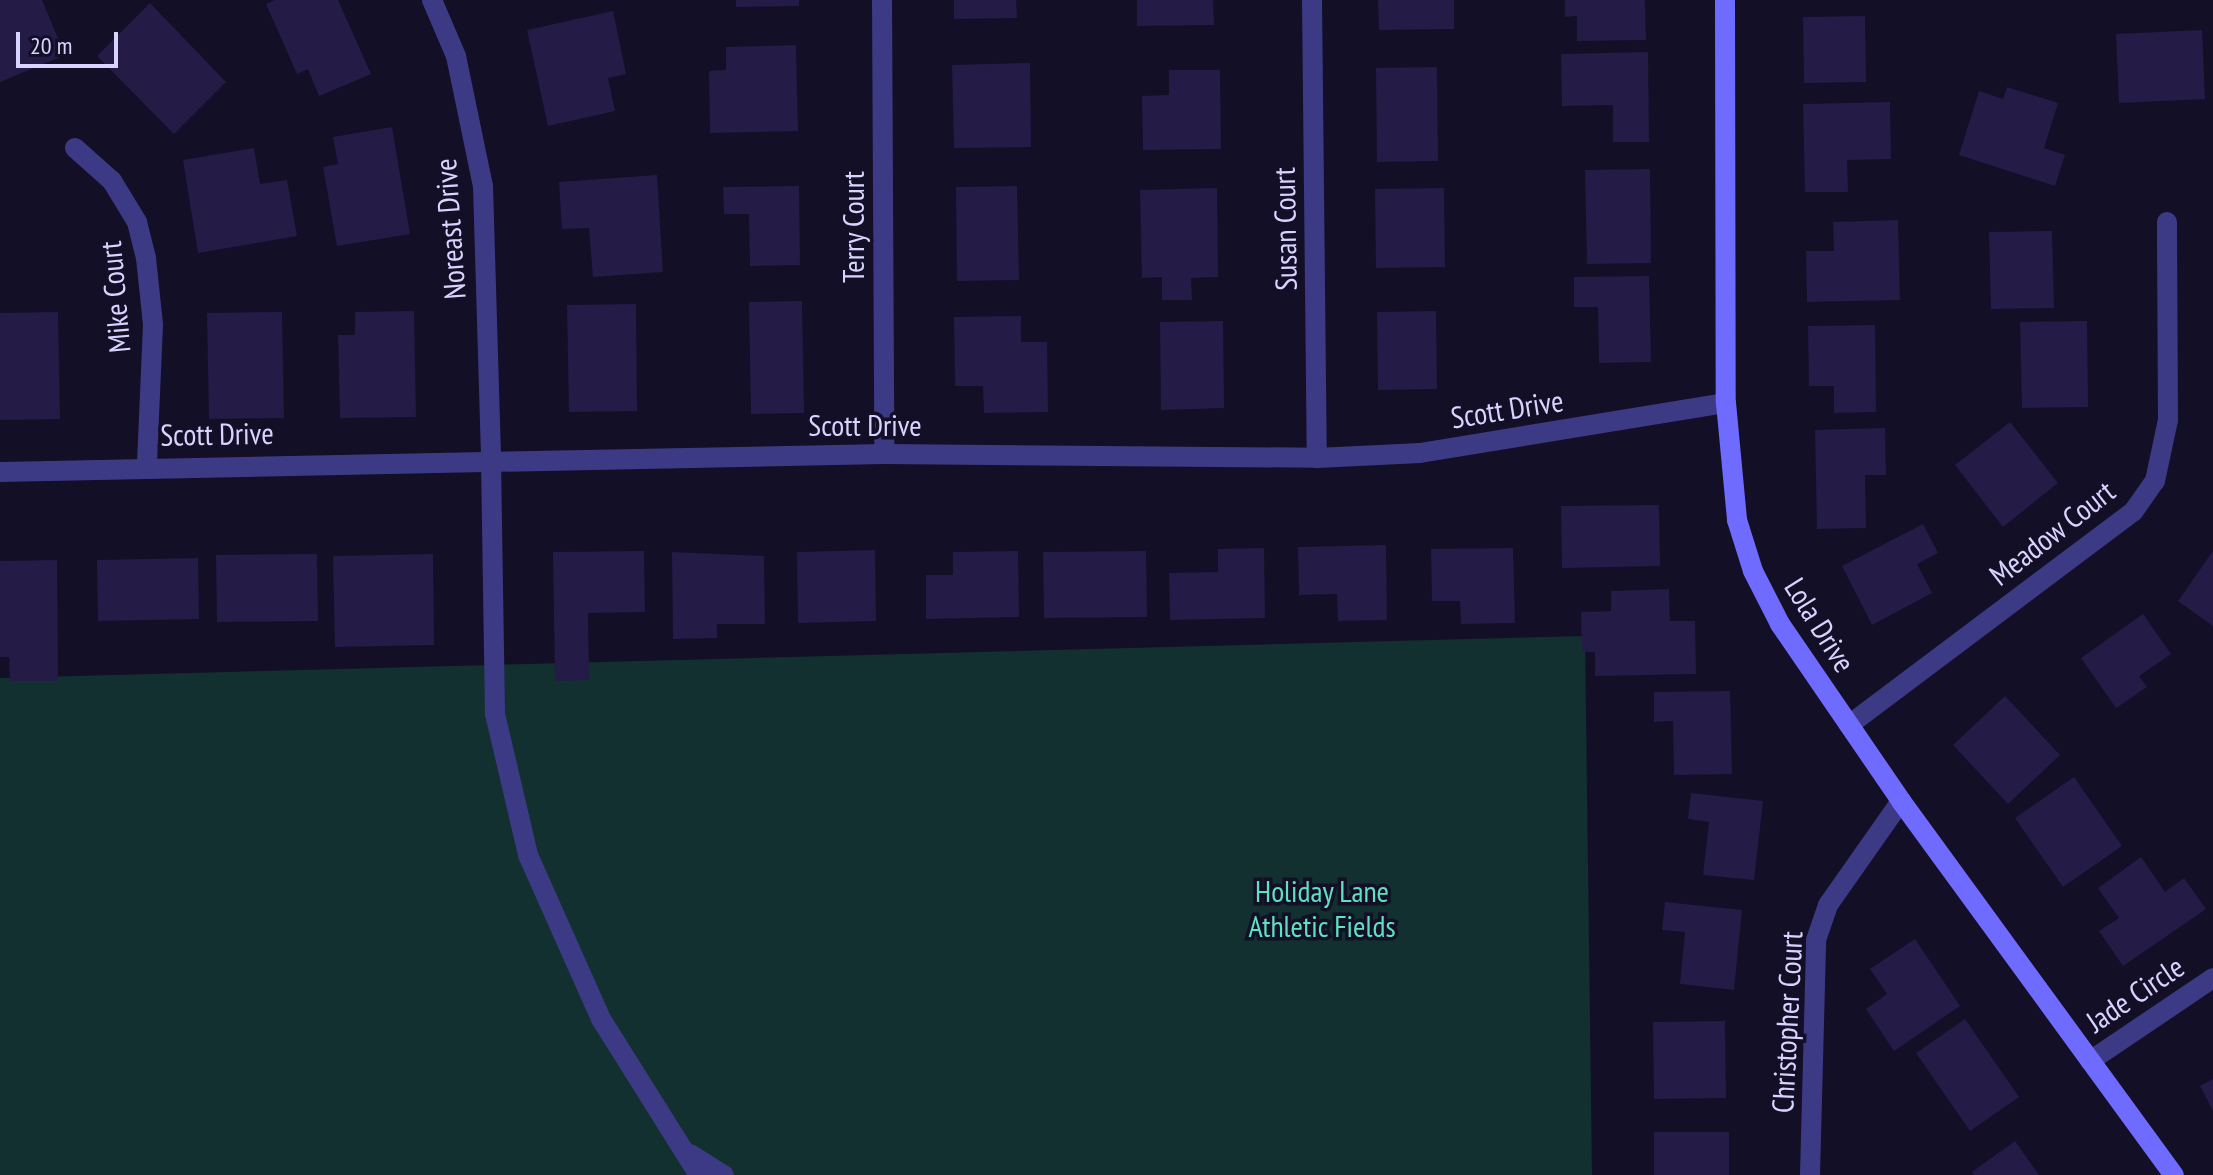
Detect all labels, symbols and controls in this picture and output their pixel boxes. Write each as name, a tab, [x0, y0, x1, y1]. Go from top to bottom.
scale bar	[20, 16, 122, 66]
text: 20 m	[30, 30, 72, 61]
street label: Noreast Drive	[427, 157, 473, 301]
street label: Susan Court	[1266, 167, 1304, 291]
street label: Terry Court	[835, 171, 871, 283]
street label: Mike Court	[92, 240, 138, 354]
street label: Scott Drive	[1448, 382, 1566, 436]
street label: Scott Drive	[808, 407, 922, 443]
street label: Scott Drive	[160, 415, 274, 453]
street label: Meadow Court	[1982, 473, 2122, 593]
street label: Lola Drive	[1777, 571, 1863, 679]
park label: Holiday Lane Athletic Fields	[1248, 873, 1396, 944]
street label: Christopher Court	[1764, 930, 1810, 1114]
street label: Jade Circle	[2080, 948, 2190, 1040]

